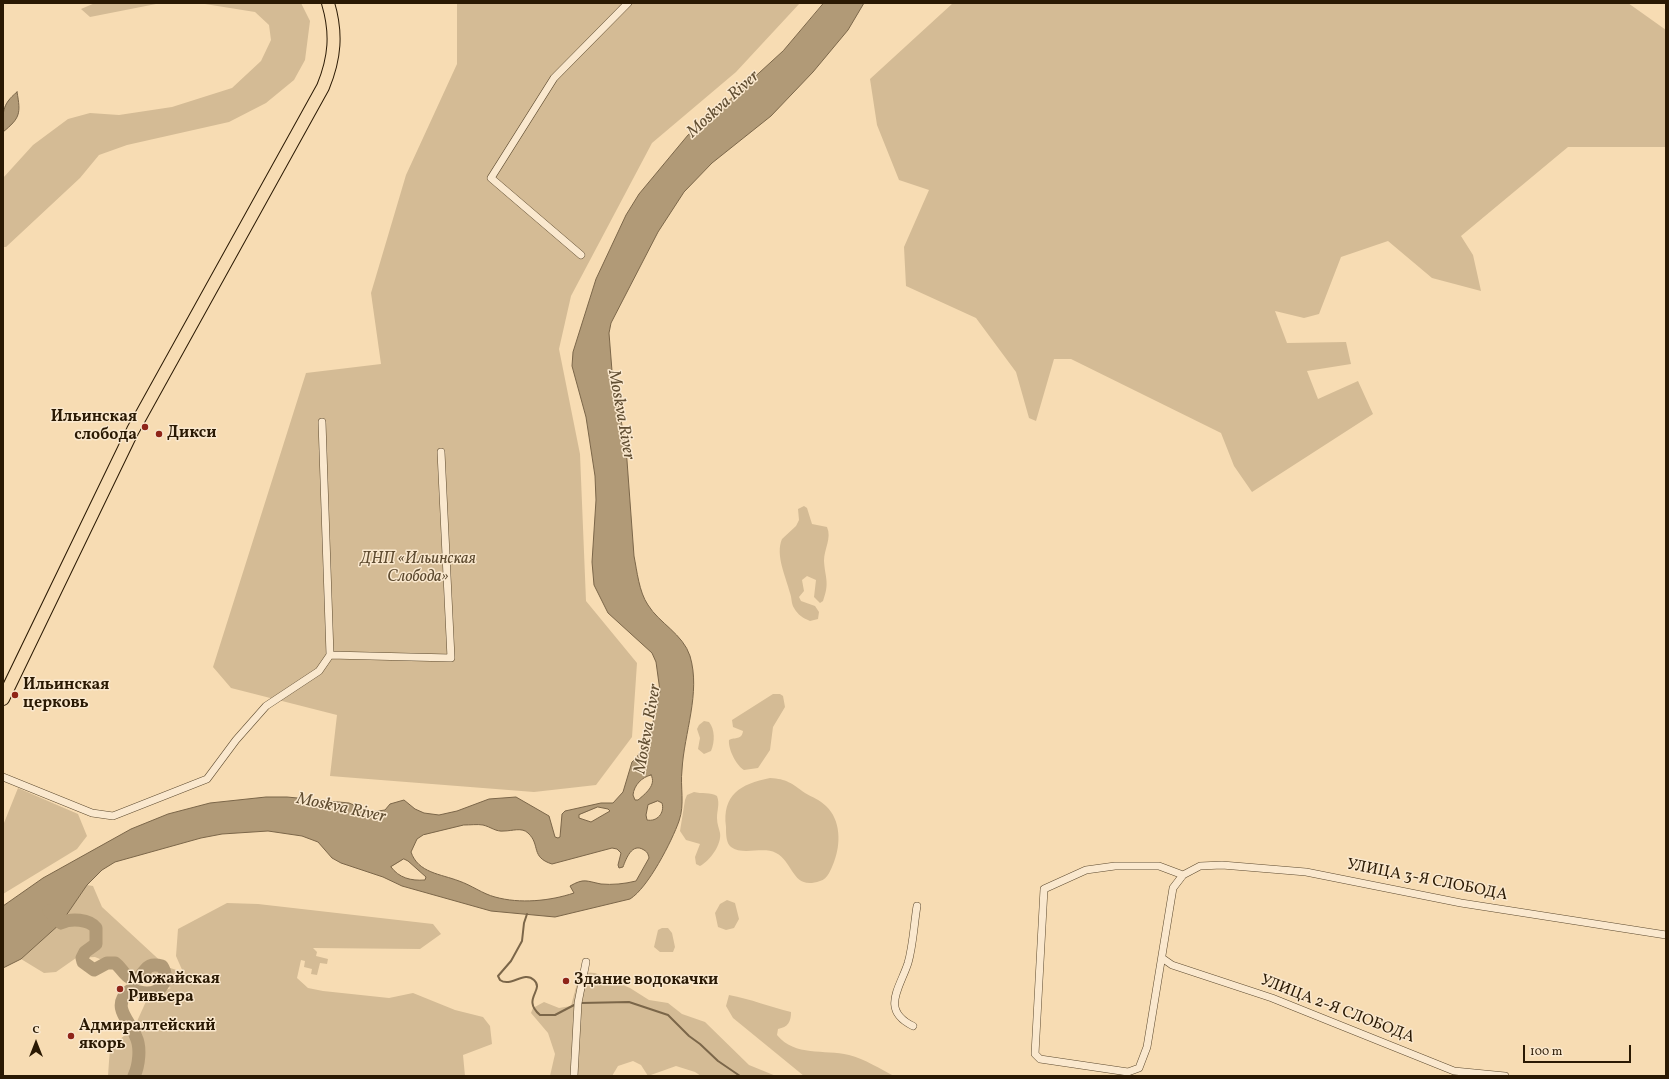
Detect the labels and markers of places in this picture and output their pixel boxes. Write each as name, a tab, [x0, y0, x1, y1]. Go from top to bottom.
place label: Ильинская слобода	[51, 408, 137, 446]
marker: Ильинская слобода	[140, 422, 150, 432]
place label: Дикси	[167, 424, 216, 444]
marker: Дикси	[154, 429, 164, 439]
place label: Ильинская церковь	[23, 676, 109, 714]
marker: Ильинская церковь	[10, 690, 20, 700]
place label: Можайская Ривьера	[128, 970, 220, 1008]
place label: Здание водокачки	[574, 971, 718, 991]
marker: Здание водокачки	[561, 976, 571, 986]
marker: Можайская Ривьера	[115, 984, 125, 994]
place label: Адмиралтейский якорь	[79, 1017, 215, 1055]
marker: Адмиралтейский якорь	[66, 1031, 76, 1041]

